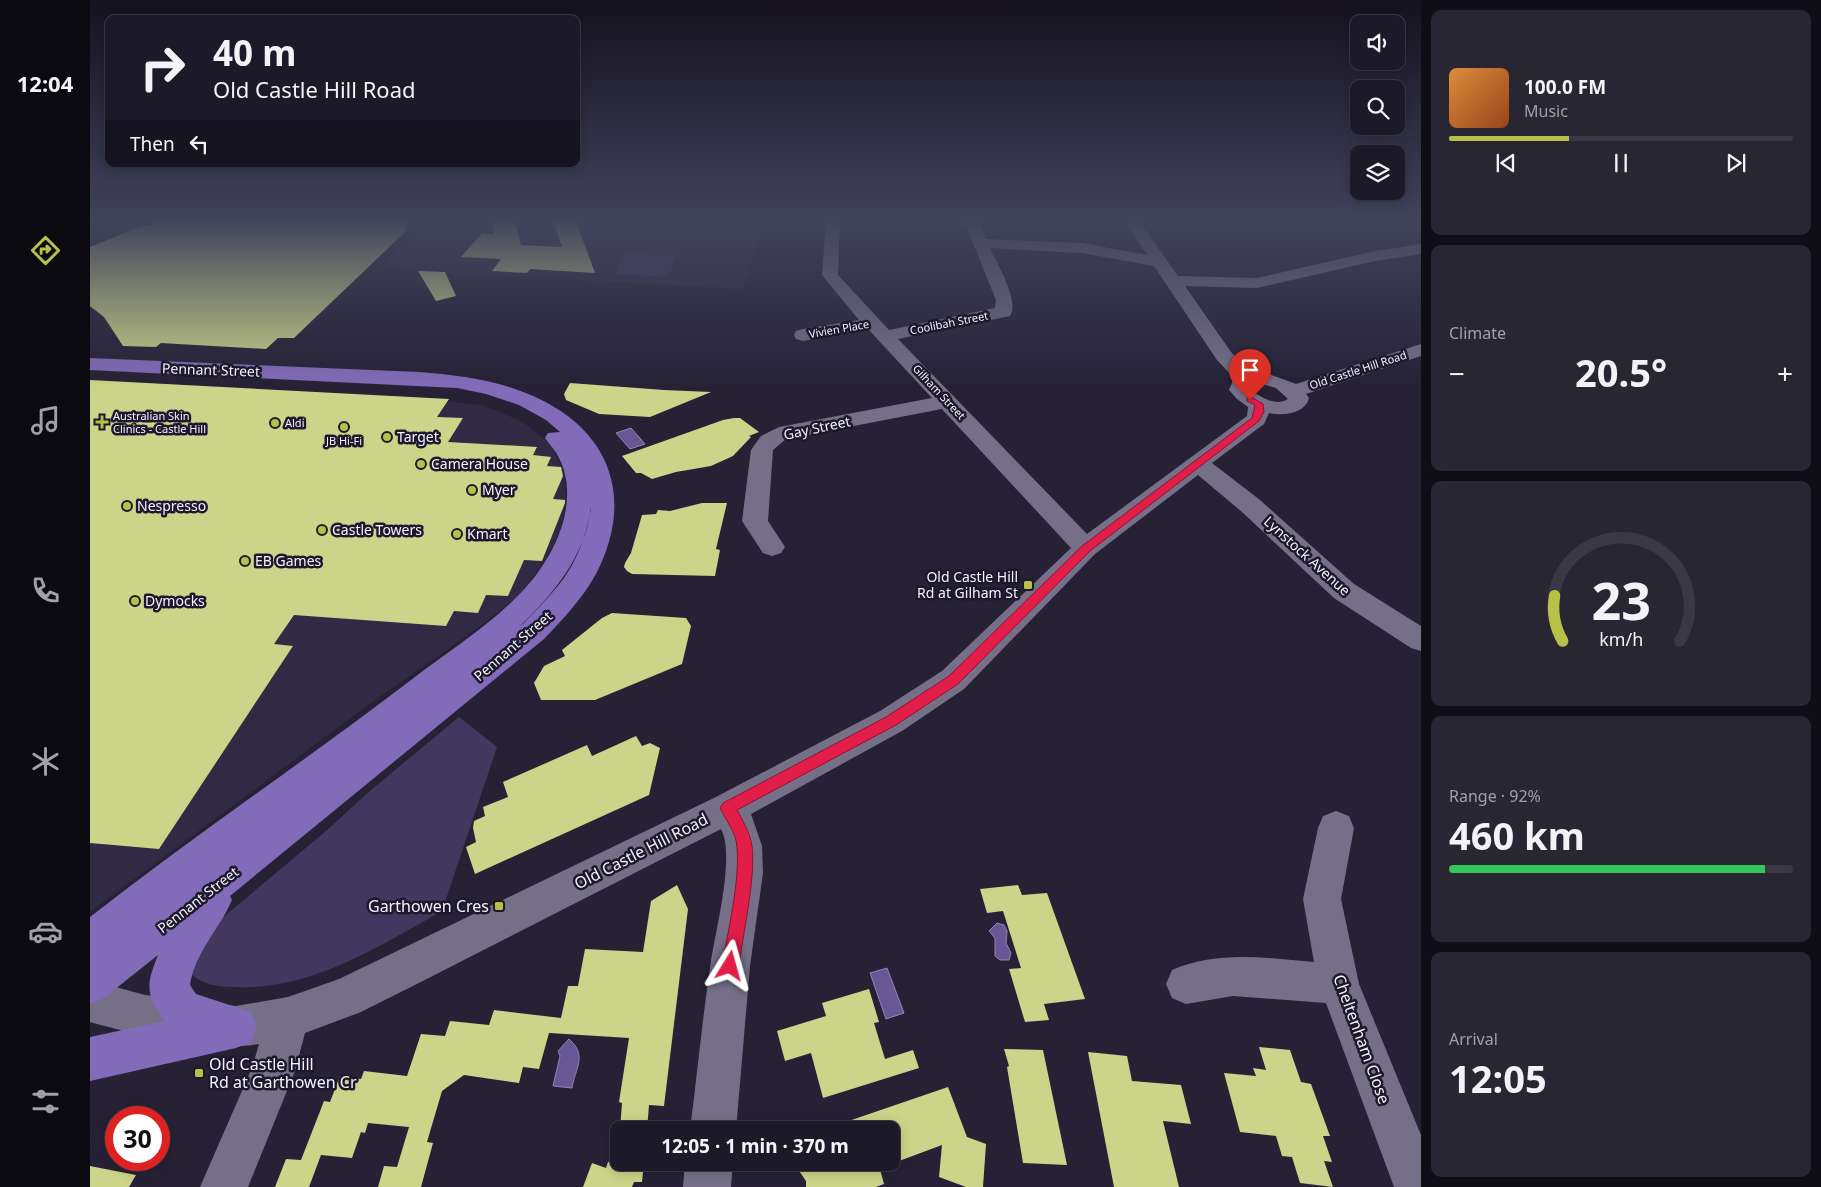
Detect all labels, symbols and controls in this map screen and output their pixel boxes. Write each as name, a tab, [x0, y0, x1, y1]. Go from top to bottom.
map controls	[1350, 15, 1405, 200]
button: sound	[1350, 15, 1405, 70]
text: 40 m	[213, 29, 296, 76]
icon: right	[130, 35, 195, 100]
text: 12:04	[17, 68, 73, 98]
text: Old Castle Hill Road	[213, 74, 416, 104]
text: 100.0 FM	[1524, 74, 1606, 100]
button: search	[1350, 80, 1405, 135]
text: Music	[1524, 100, 1568, 122]
icon: left	[185, 130, 213, 158]
text: Then	[130, 131, 175, 157]
button: layers	[1350, 145, 1405, 200]
icon: previous	[1492, 149, 1520, 177]
icon: pause	[1607, 149, 1635, 177]
icon: next	[1722, 149, 1750, 177]
icon: directions	[28, 233, 63, 268]
street label: Coolibah Street	[909, 308, 989, 337]
street label: Vivien Place	[808, 316, 870, 341]
text: Climate	[1449, 322, 1506, 344]
text: 20.5°	[1575, 346, 1667, 398]
street label: Old Castle Hill Road	[1307, 347, 1408, 392]
pin	[1229, 349, 1271, 400]
text: −	[1449, 354, 1465, 392]
text: +	[1777, 354, 1793, 392]
icon: arrive	[1236, 356, 1264, 384]
street label: Pennant Street	[162, 358, 260, 381]
street label: Gilham Street	[910, 361, 969, 423]
icon: music	[28, 403, 63, 438]
place label: Australian Skin Clinics - Castle Hill	[113, 408, 206, 436]
street label: Gay Street	[782, 411, 852, 444]
marker: Australian Skin Clinics - Castle Hill	[95, 415, 109, 429]
place label: Aldi	[285, 415, 304, 430]
marker: Aldi	[269, 417, 281, 429]
marker: JB Hi-Fi	[338, 421, 350, 433]
place label: Target	[397, 427, 439, 446]
marker: Target	[381, 431, 393, 443]
place label: JB Hi-Fi	[325, 433, 362, 448]
place label: Camera House	[431, 454, 528, 473]
marker: Camera House	[415, 458, 427, 470]
place label: Myer	[482, 480, 516, 499]
marker: Myer	[466, 484, 478, 496]
place label: Nespresso	[137, 496, 206, 515]
marker: Nespresso	[121, 500, 133, 512]
street label: Lynstock Avenue	[1260, 512, 1355, 600]
place label: Castle Towers	[332, 520, 422, 539]
marker: Castle Towers	[316, 524, 328, 536]
place label: Kmart	[467, 524, 507, 543]
marker: Kmart	[451, 528, 463, 540]
place label: EB Games	[255, 551, 322, 570]
marker: EB Games	[239, 555, 251, 567]
text: 23	[1591, 564, 1651, 635]
place label: Old Castle Hill Rd at Gilham St	[917, 567, 1018, 602]
icon: phone	[28, 573, 63, 608]
marker: Old Castle Hill Rd at Gilham St	[1022, 579, 1034, 591]
place label: Dymocks	[145, 591, 205, 610]
marker: Dymocks	[129, 595, 141, 607]
street label: Pennant Street	[469, 606, 556, 685]
text: km/h	[1599, 627, 1643, 651]
icon: climate	[28, 744, 63, 779]
text: Range · 92%	[1449, 785, 1541, 807]
street label: Old Castle Hill Road	[570, 808, 712, 894]
text: 460 km	[1449, 809, 1585, 861]
street label: Pennant Street	[153, 862, 242, 937]
place label: Garthowen Cres	[368, 895, 489, 917]
marker: Garthowen Cres	[493, 900, 505, 912]
icon: car	[28, 914, 63, 949]
position arrow	[703, 939, 755, 991]
street label: Cheltenham Close	[1328, 971, 1396, 1107]
text: Arrival	[1449, 1028, 1498, 1050]
text: 12:05	[1449, 1052, 1547, 1104]
place label: Old Castle Hill Rd at Garthowen Cr	[209, 1053, 357, 1093]
marker: Old Castle Hill Rd at Garthowen Cr	[193, 1067, 205, 1079]
icon: filters	[28, 1084, 63, 1119]
speed limit sign: 30	[105, 1106, 170, 1171]
text: 12:05 · 1 min · 370 m	[661, 1133, 849, 1159]

